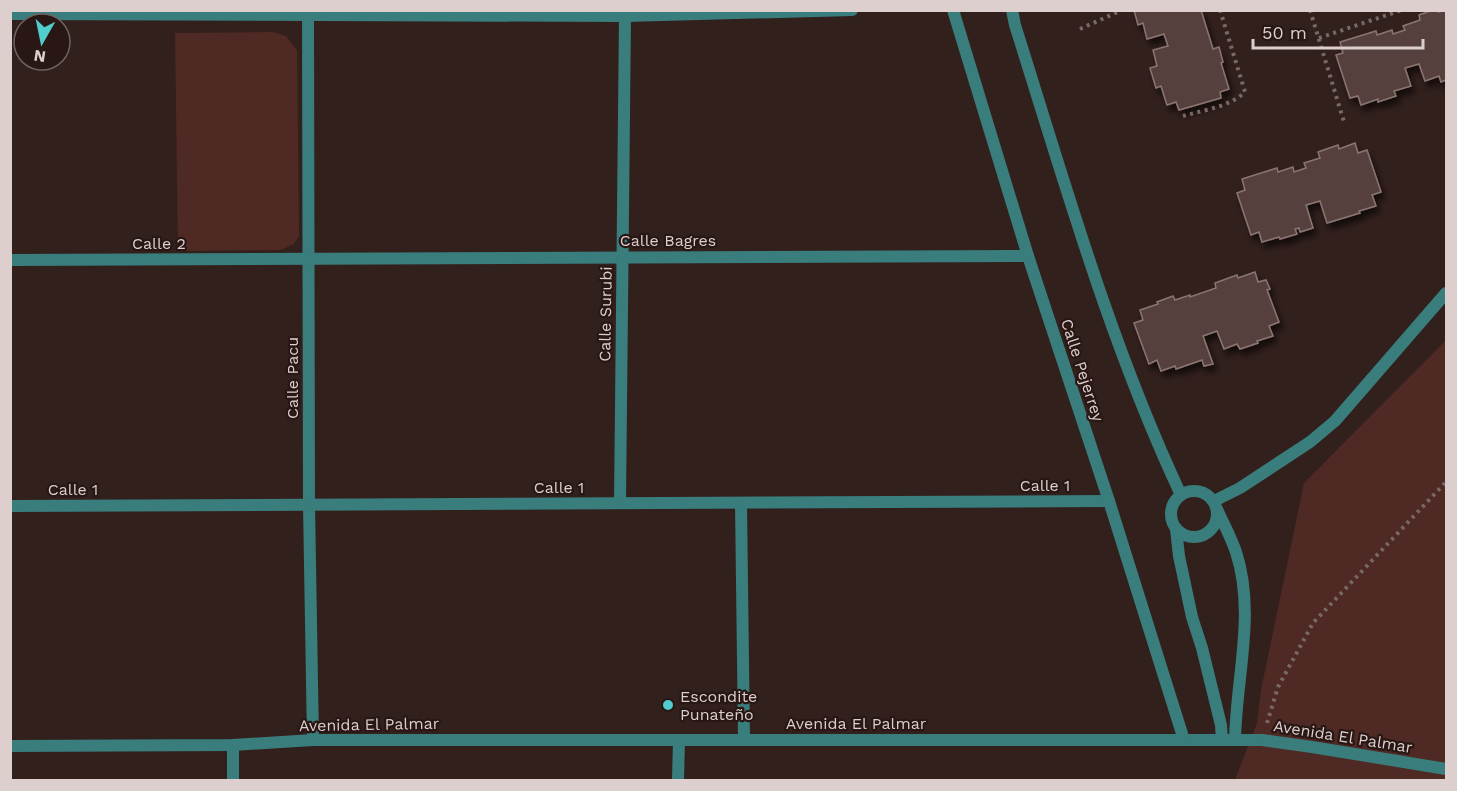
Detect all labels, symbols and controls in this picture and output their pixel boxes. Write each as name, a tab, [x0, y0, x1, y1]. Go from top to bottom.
north arrow	[12, 12, 72, 72]
scale bar	[1253, 12, 1422, 50]
text: 50 m	[1262, 22, 1307, 43]
text: N	[32, 46, 47, 67]
street label: Calle Bagres	[620, 231, 716, 250]
street label: Calle 2	[132, 234, 186, 253]
street label: Calle Surubi	[595, 266, 616, 362]
street label: Calle Pejerrey	[1057, 316, 1108, 425]
street label: Calle Pacu	[283, 337, 302, 419]
street label: Calle 1	[1020, 476, 1070, 495]
street label: Calle 1	[534, 478, 584, 497]
street label: Calle 1	[48, 480, 98, 499]
place label: Escondite Punateño	[680, 687, 757, 724]
marker: Escondite Punateño	[661, 698, 675, 712]
street label: Avenida El Palmar	[299, 714, 440, 735]
street label: Avenida El Palmar	[786, 714, 927, 733]
street label: Avenida El Palmar	[1272, 716, 1414, 757]

